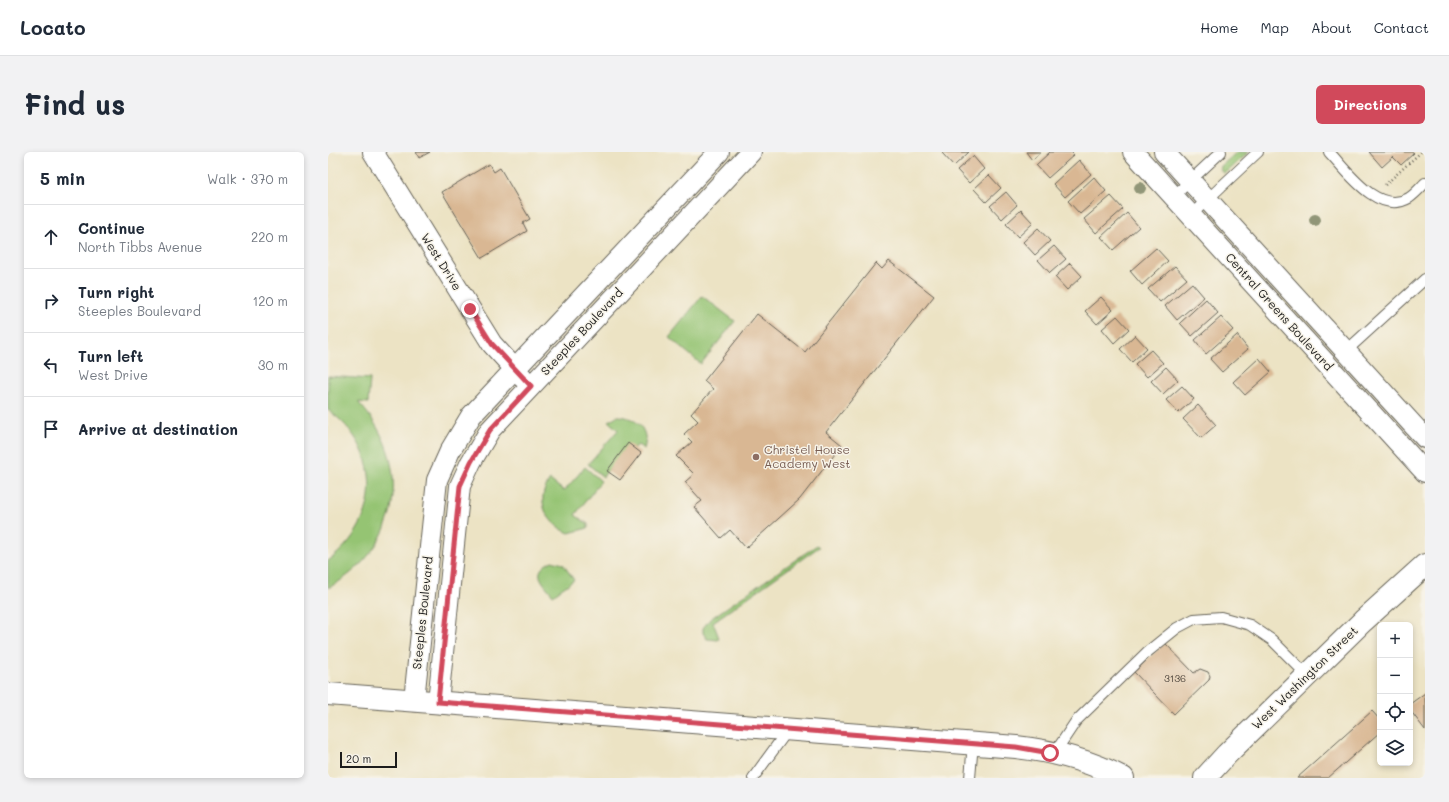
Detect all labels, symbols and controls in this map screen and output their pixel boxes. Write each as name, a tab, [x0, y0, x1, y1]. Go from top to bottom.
text: Locato	[20, 15, 86, 40]
text: Home	[1200, 18, 1238, 37]
text: Map	[1260, 18, 1289, 37]
text: About	[1311, 18, 1352, 37]
text: Contact	[1374, 18, 1429, 37]
button: Directions	[1316, 85, 1425, 124]
text: Find us	[24, 86, 125, 122]
text: 5 min	[40, 167, 85, 189]
text: Walk · 370 m	[207, 170, 288, 187]
text: Continue	[78, 218, 145, 238]
icon: ahead	[40, 226, 62, 248]
text: 220 m	[251, 228, 288, 245]
street label: West Drive	[418, 230, 466, 293]
text: North Tibbs Avenue	[78, 238, 202, 255]
street label: Central Greens Boulevard	[1222, 249, 1337, 374]
text: Turn right	[78, 282, 155, 302]
street label: Steeples Boulevard	[537, 284, 626, 378]
icon: right	[40, 290, 62, 312]
text: 120 m	[252, 292, 288, 309]
route end	[461, 300, 479, 318]
text: Steeples Boulevard	[78, 302, 201, 319]
text: Turn left	[78, 346, 143, 366]
icon: left	[40, 354, 62, 376]
text: 30 m	[258, 356, 288, 373]
text: West Drive	[78, 366, 148, 383]
icon: arrive	[40, 418, 62, 440]
text: Arrive at destination	[78, 419, 238, 439]
place label: Christel House Academy West	[764, 441, 851, 471]
marker: Christel House Academy West	[751, 452, 761, 462]
street label: Steeples Boulevard	[408, 555, 436, 670]
street label: West Washington Street	[1248, 622, 1361, 732]
map controls	[1377, 622, 1413, 766]
button: +	[1377, 622, 1413, 658]
button: −	[1377, 658, 1413, 694]
house number: 3136	[1164, 671, 1186, 685]
button: locate	[1377, 694, 1413, 730]
button: layers	[1377, 730, 1413, 766]
route start	[1041, 744, 1059, 762]
scale bar	[340, 750, 397, 769]
text: 20 m	[346, 751, 371, 766]

